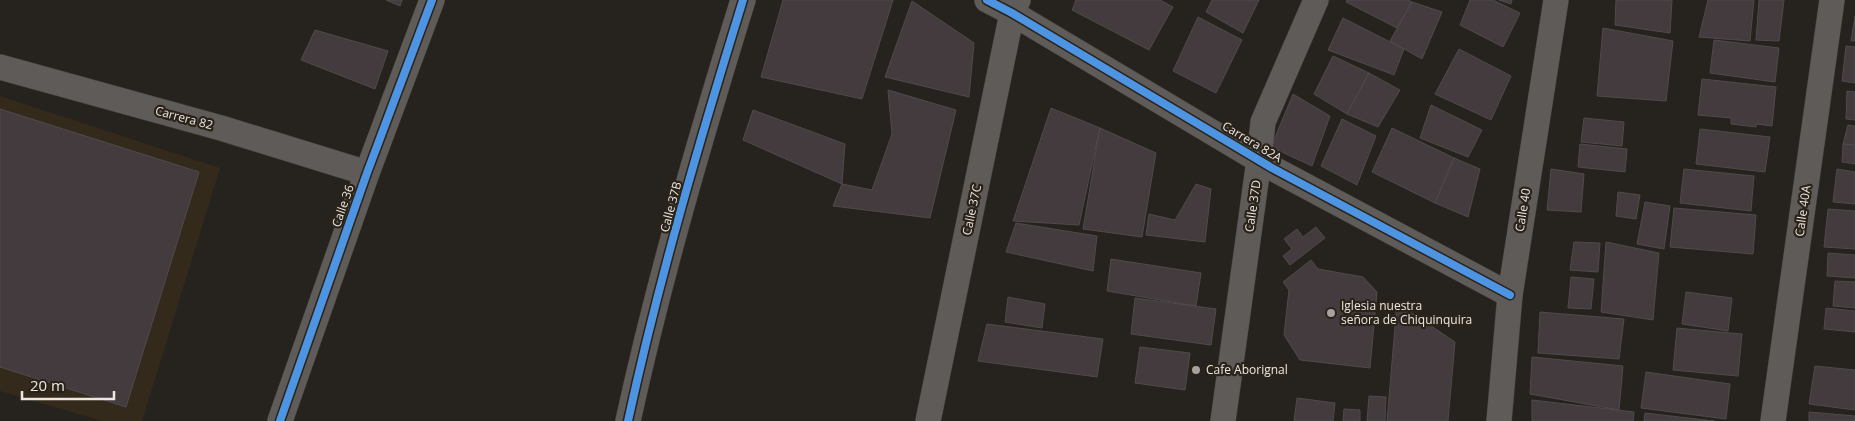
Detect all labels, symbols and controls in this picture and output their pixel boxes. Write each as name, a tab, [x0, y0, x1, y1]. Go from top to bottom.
street label: Carrera 82	[153, 102, 215, 133]
street label: Carrera 82A	[1219, 117, 1286, 166]
street label: Calle 37D	[1240, 179, 1265, 233]
street label: Calle 37B	[656, 180, 685, 234]
street label: Calle 36	[327, 182, 358, 229]
street label: Calle 37C	[958, 183, 985, 237]
street label: Calle 40A	[1791, 184, 1815, 238]
street label: Calle 40	[1511, 187, 1534, 233]
place label: Iglesia nuestra señora de Chiquinquira	[1341, 297, 1472, 328]
marker: Iglesia nuestra señora de Chiquinquira	[1325, 307, 1337, 319]
place label: Cafe Aborignal	[1206, 361, 1288, 378]
marker: Cafe Aborignal	[1190, 364, 1202, 376]
scale bar	[22, 368, 115, 400]
text: 20 m	[30, 375, 65, 395]

